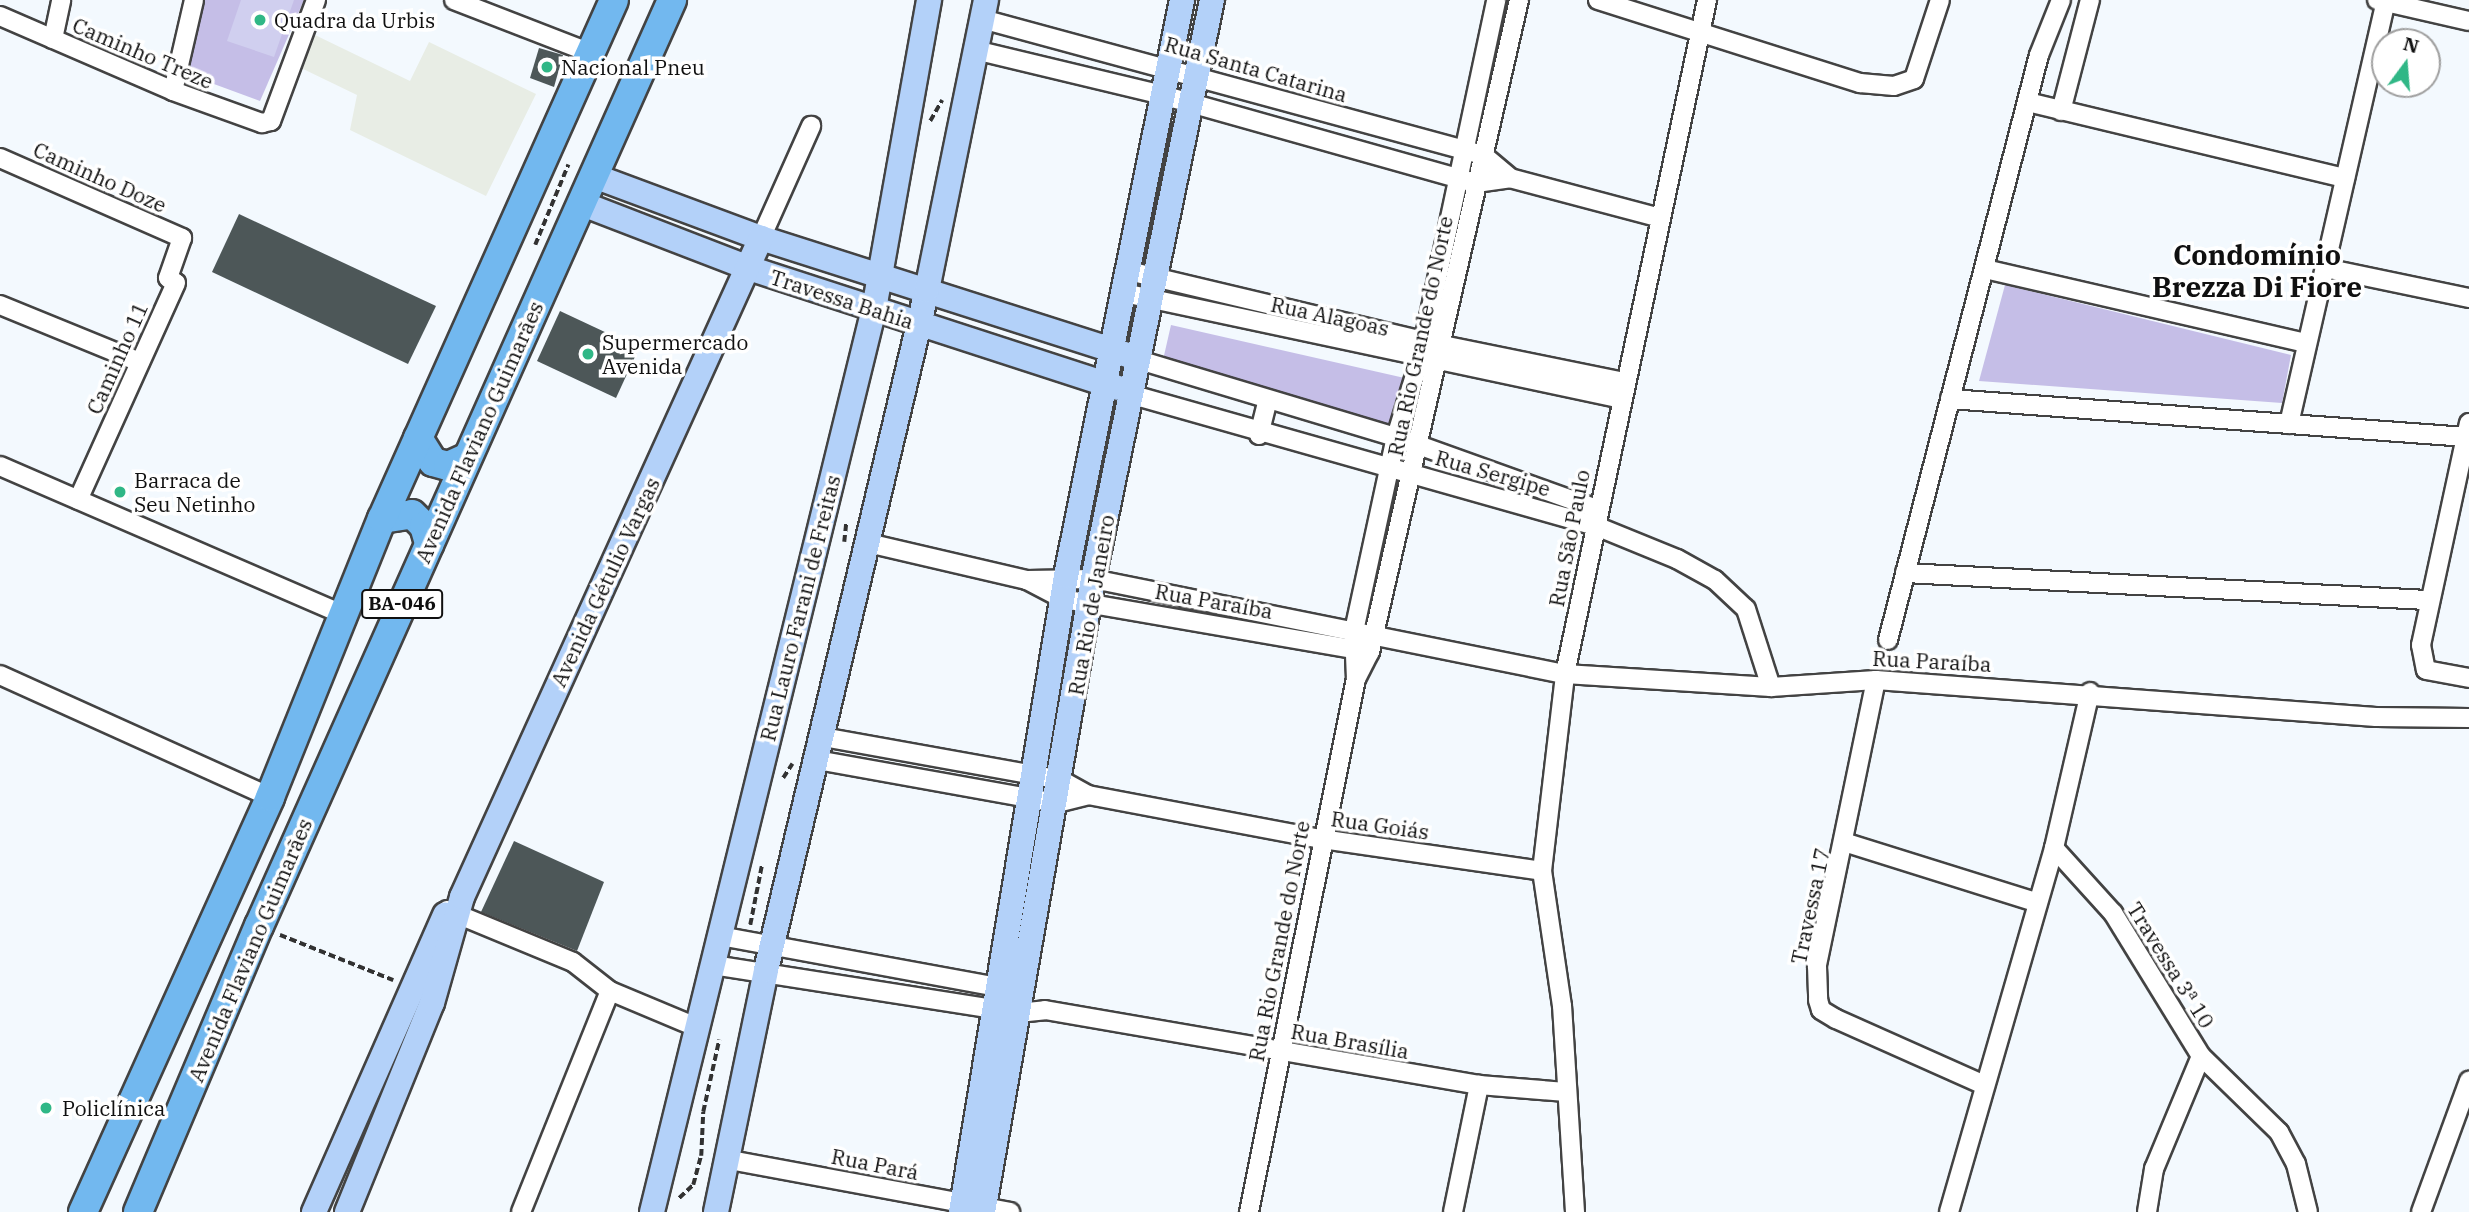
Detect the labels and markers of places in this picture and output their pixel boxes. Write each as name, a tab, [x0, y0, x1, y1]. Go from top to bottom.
place label: Quadra da Urbis	[274, 7, 435, 33]
marker: Quadra da Urbis	[252, 12, 268, 28]
place label: Nacional Pneu	[561, 54, 705, 80]
marker: Nacional Pneu	[539, 59, 555, 75]
place label: Supermercado Avenida	[602, 329, 748, 379]
marker: Supermercado Avenida	[580, 346, 596, 362]
place label: Barraca de Seu Netinho	[134, 467, 255, 517]
marker: Barraca de Seu Netinho	[112, 484, 128, 500]
place label: Policlínica	[62, 1095, 165, 1121]
marker: Policlínica	[36, 1098, 56, 1118]

